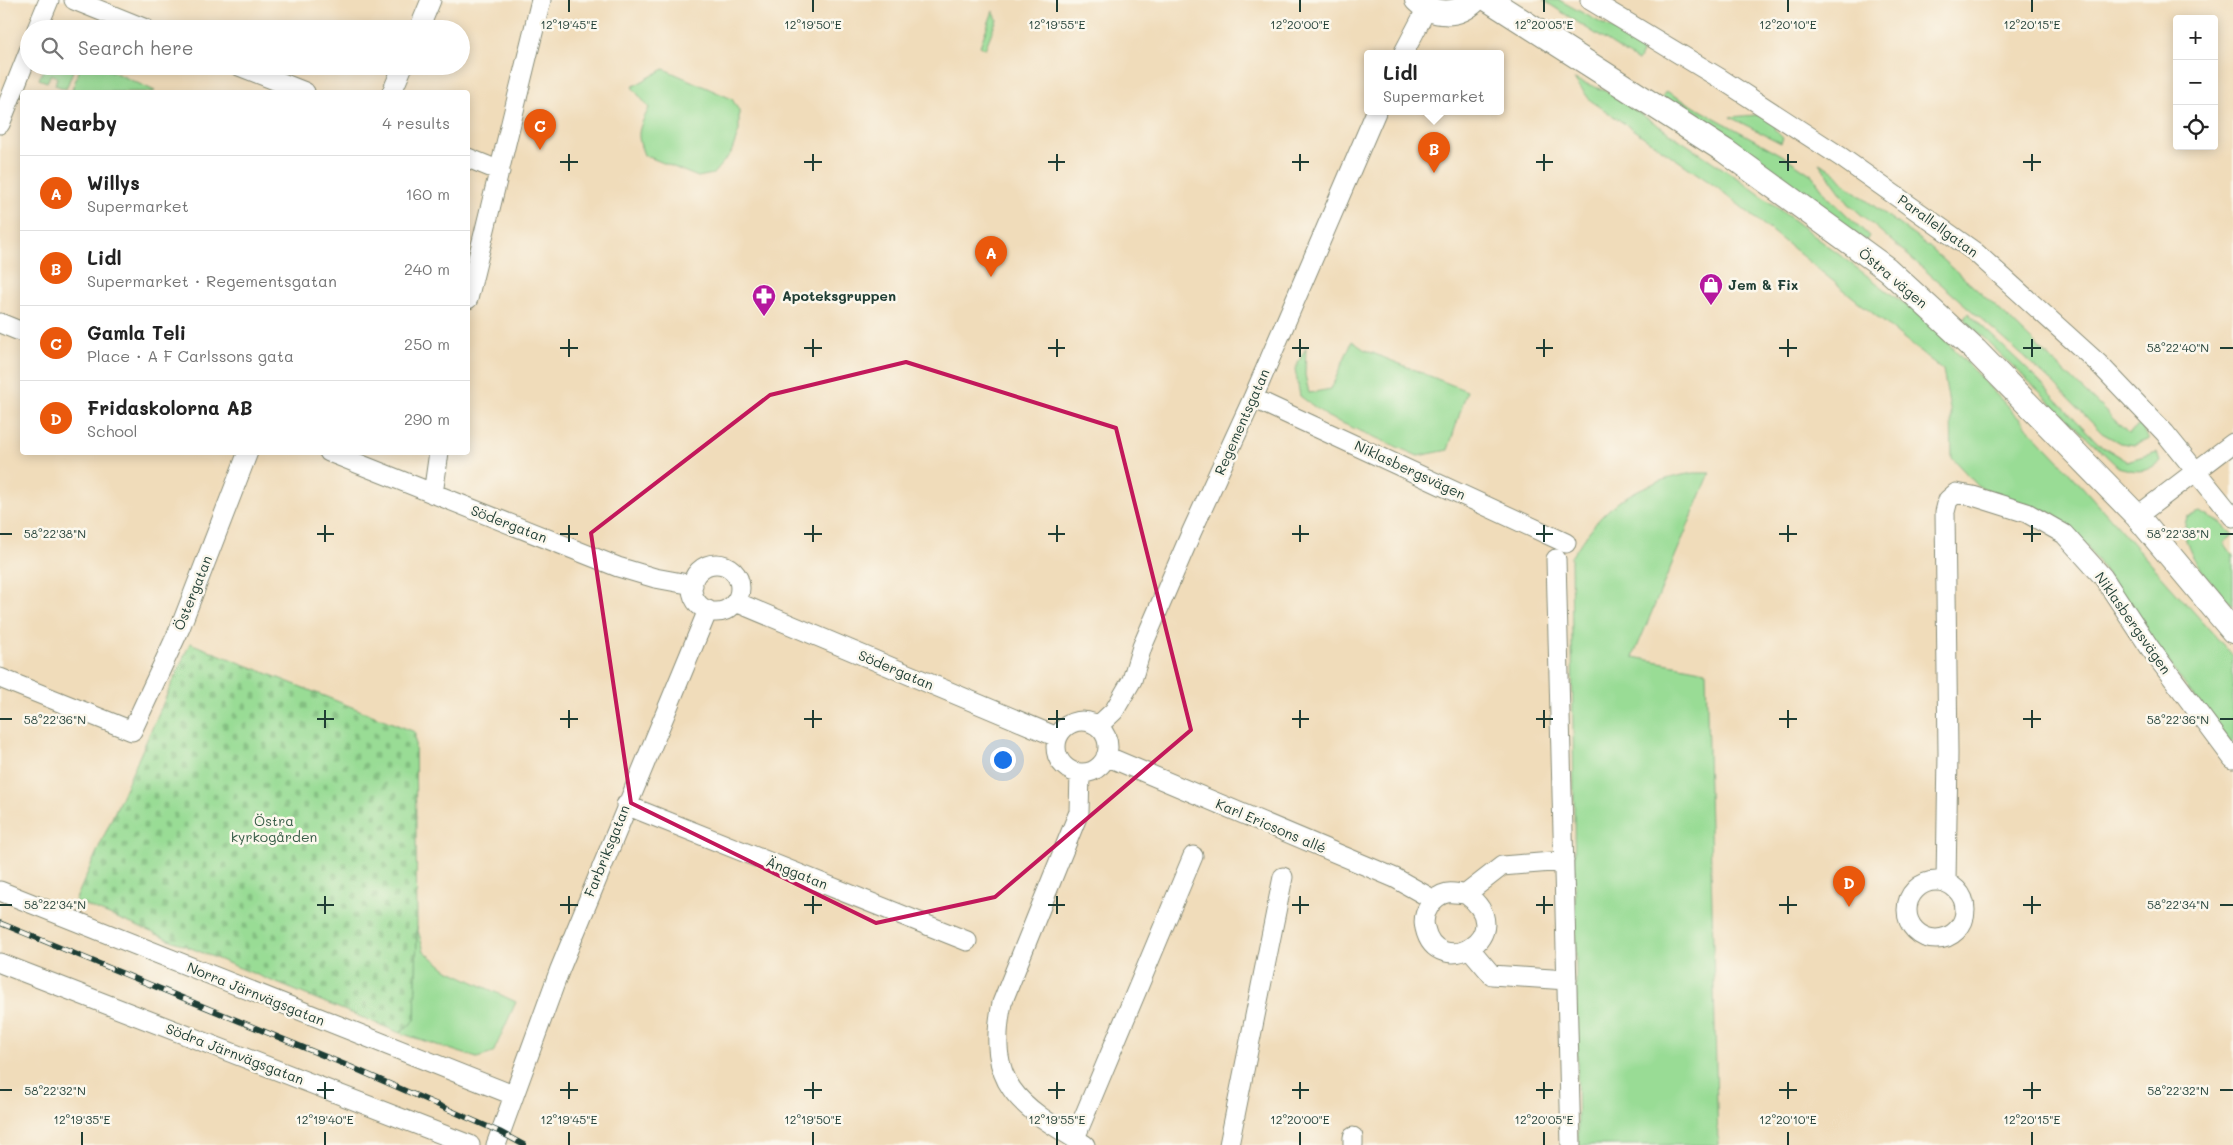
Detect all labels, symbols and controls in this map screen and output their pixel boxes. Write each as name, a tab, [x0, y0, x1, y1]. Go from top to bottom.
map controls	[2173, 15, 2218, 150]
button: +	[2173, 15, 2218, 60]
text: 12°19'45"E	[541, 16, 598, 32]
text: 12°19'50"E	[784, 16, 842, 32]
text: 12°19'55"E	[1029, 16, 1086, 32]
text: 12°20'00"E	[1270, 16, 1330, 32]
text: 12°20'05"E	[1515, 16, 1574, 32]
text: 12°20'10"E	[1759, 16, 1817, 32]
text: 12°20'15"E	[2004, 16, 2061, 32]
search box	[20, 20, 470, 75]
icon: search	[38, 34, 66, 62]
text: Search here	[78, 35, 194, 60]
popup	[1364, 50, 1504, 115]
text: Lidl	[1383, 60, 1418, 85]
button: −	[2173, 60, 2218, 105]
text: Supermarket	[1383, 85, 1485, 106]
button: locate	[2173, 105, 2218, 150]
text: Nearby	[40, 109, 117, 136]
pin: C	[524, 109, 556, 150]
text: 4 results	[382, 112, 450, 133]
pin: B	[1418, 132, 1450, 173]
text: Willys	[87, 170, 140, 195]
text: A	[50, 183, 62, 204]
text: 160 m	[405, 183, 450, 204]
street label: Parallellgatan	[1894, 190, 1982, 261]
text: Supermarket	[87, 195, 189, 216]
pin: A	[975, 236, 1007, 277]
street label: Östra vägen	[1855, 243, 1932, 312]
text: Lidl	[87, 245, 122, 270]
text: B	[51, 258, 61, 279]
text: 240 m	[404, 258, 450, 279]
text: Supermarket · Regementsgatan	[87, 270, 337, 291]
shop icon: Jem & Fix	[1698, 272, 1724, 306]
place label: Jem & Fix	[1728, 275, 1798, 294]
pharmacy icon: Apoteksgruppen	[751, 283, 777, 317]
place label: Apoteksgruppen	[782, 286, 896, 305]
text: Gamla Teli	[87, 320, 186, 345]
text: C	[50, 333, 62, 354]
text: 250 m	[404, 333, 450, 354]
text: 58°22'40"N	[2147, 339, 2209, 355]
text: Place · A F Carlssons gata	[87, 345, 294, 366]
street label: Regementsgatan	[1210, 366, 1273, 478]
text: Fridaskolorna AB	[87, 395, 253, 420]
text: D	[50, 408, 62, 429]
text: 290 m	[404, 408, 450, 429]
text: School	[87, 420, 137, 441]
street label: Niklasbergsvägen	[1351, 435, 1469, 504]
street label: Södergatan	[468, 500, 550, 547]
text: 58°22'38"N	[24, 525, 86, 541]
text: 58°22'38"N	[2147, 525, 2209, 541]
street label: Östergatan	[169, 553, 216, 633]
street label: Niklasbergsvägen	[2091, 568, 2176, 678]
street label: Södergatan	[856, 645, 937, 694]
text: 58°22'36"N	[24, 711, 86, 727]
text: 58°22'36"N	[2147, 711, 2209, 727]
your location	[990, 747, 1016, 773]
street label: Karl Ericsons allé	[1213, 794, 1329, 857]
street label: Farbriksgatan	[579, 802, 634, 900]
park label: Östra kyrkogården	[231, 811, 317, 846]
street label: Änggatan	[763, 852, 831, 894]
pin: D	[1833, 866, 1865, 907]
text: 58°22'34"N	[24, 896, 86, 912]
text: 58°22'34"N	[2147, 896, 2209, 912]
street label: Norra Järnvägsgatan	[184, 957, 328, 1030]
street label: Södra Järnvägsgatan	[163, 1018, 307, 1089]
text: 58°22'32"N	[24, 1082, 86, 1098]
text: 58°22'32"N	[2147, 1082, 2209, 1098]
text: 12°19'35"E	[54, 1111, 111, 1127]
text: 12°19'40"E	[296, 1111, 354, 1127]
text: 12°19'45"E	[541, 1111, 598, 1127]
text: 12°19'50"E	[784, 1111, 842, 1127]
text: 12°19'55"E	[1029, 1111, 1086, 1127]
text: 12°20'00"E	[1270, 1111, 1330, 1127]
text: 12°20'05"E	[1515, 1111, 1574, 1127]
text: 12°20'10"E	[1759, 1111, 1817, 1127]
text: 12°20'15"E	[2004, 1111, 2061, 1127]

